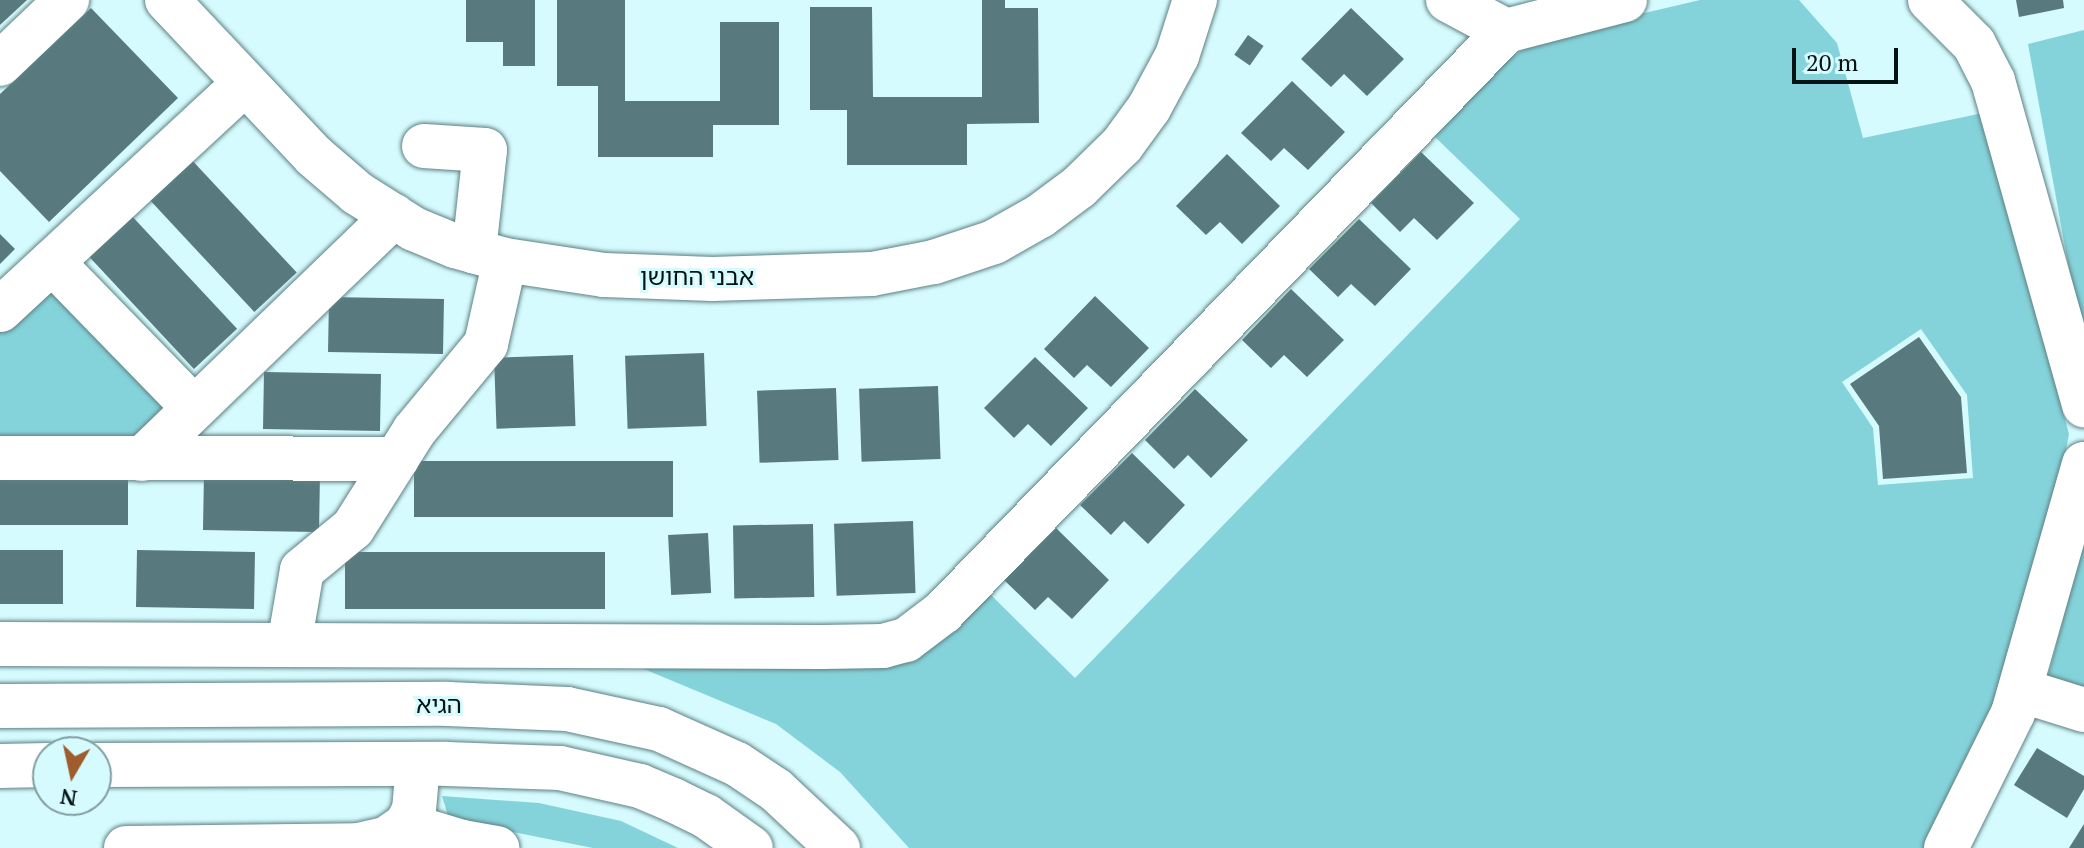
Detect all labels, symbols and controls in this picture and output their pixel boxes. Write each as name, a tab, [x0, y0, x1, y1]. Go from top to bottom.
scale bar	[1796, 32, 1902, 82]
text: 20 m	[1806, 46, 1858, 78]
street label: אבני החושן	[640, 263, 754, 291]
street label: הגיא	[416, 691, 462, 719]
north arrow	[32, 736, 112, 816]
text: N	[58, 783, 79, 814]

